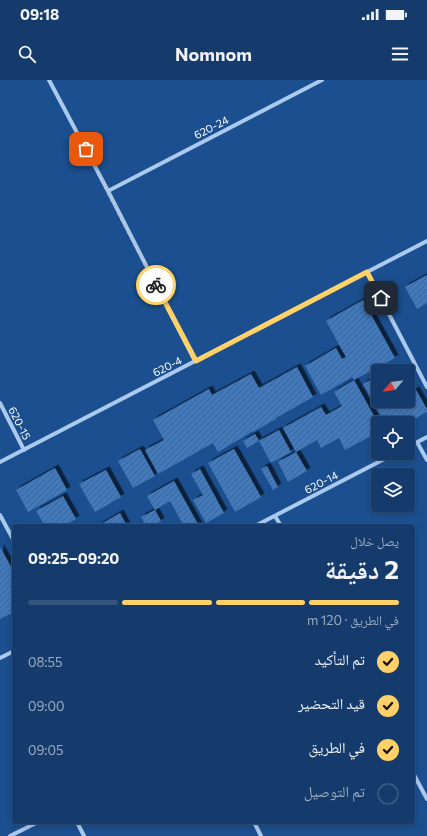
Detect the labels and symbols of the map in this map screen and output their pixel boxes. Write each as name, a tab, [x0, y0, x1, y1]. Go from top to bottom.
street label: 620-24	[192, 113, 231, 141]
pin	[69, 132, 103, 166]
courier	[136, 265, 176, 305]
pin	[364, 281, 398, 315]
street label: 620-4	[150, 353, 184, 379]
north arrow	[371, 364, 415, 408]
street label: 620-15	[6, 404, 34, 442]
street label: 620-14	[302, 468, 340, 496]

